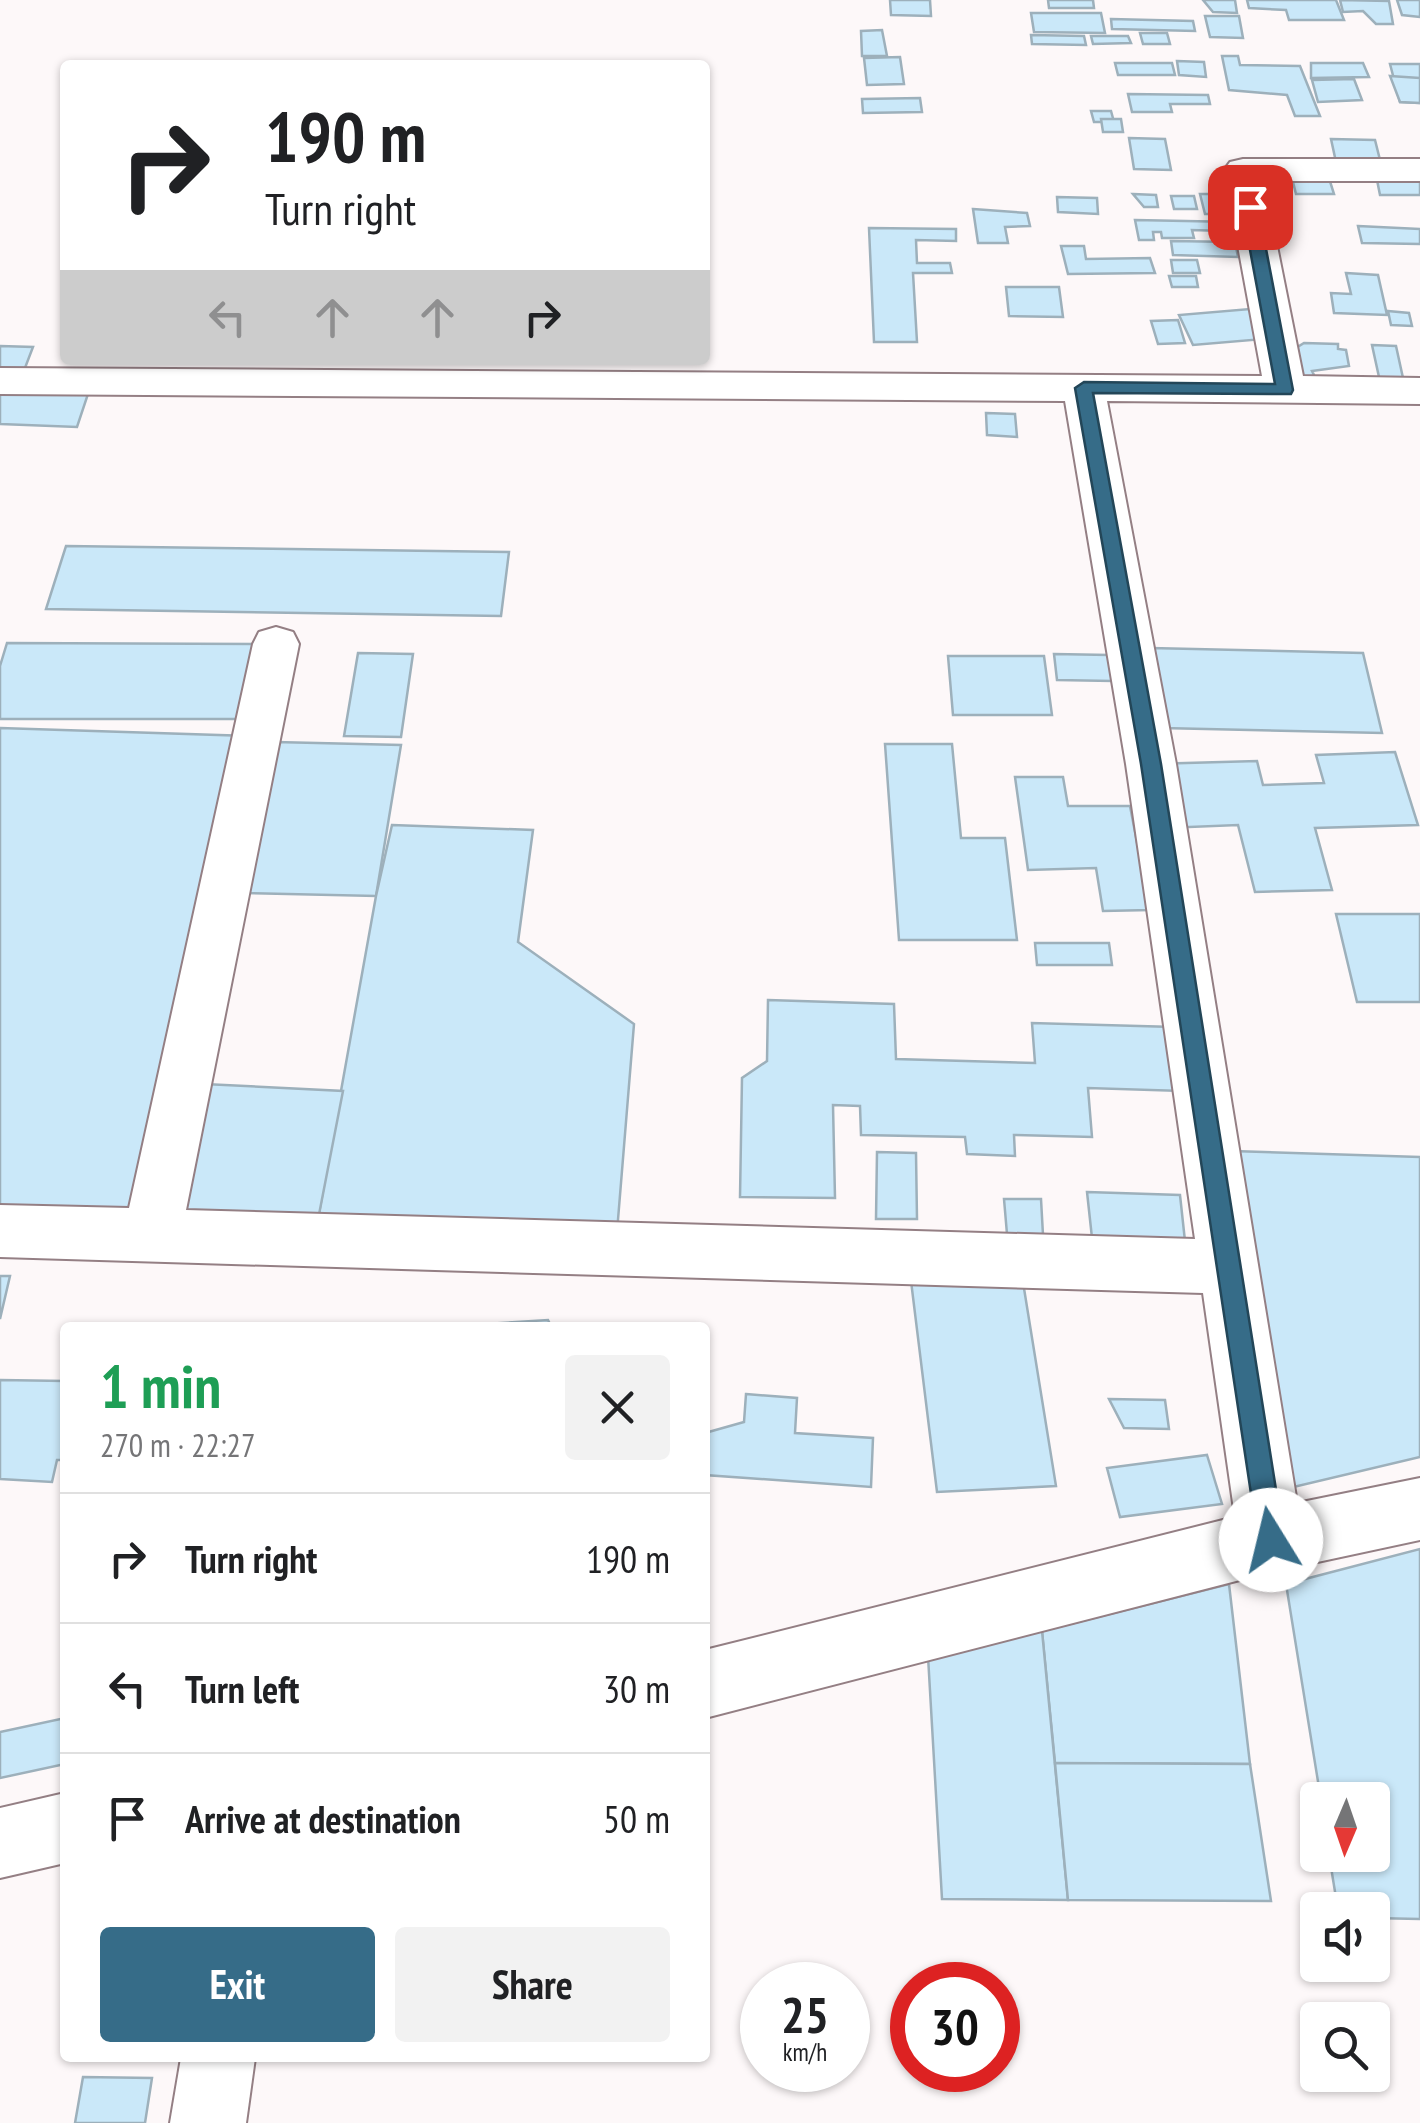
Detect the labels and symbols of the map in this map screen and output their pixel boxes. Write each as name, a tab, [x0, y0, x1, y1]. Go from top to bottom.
pin	[1208, 165, 1293, 250]
position arrow	[1219, 1488, 1323, 1592]
north arrow	[1300, 1782, 1390, 1872]
speed limit sign: 30	[890, 1962, 1020, 2092]

